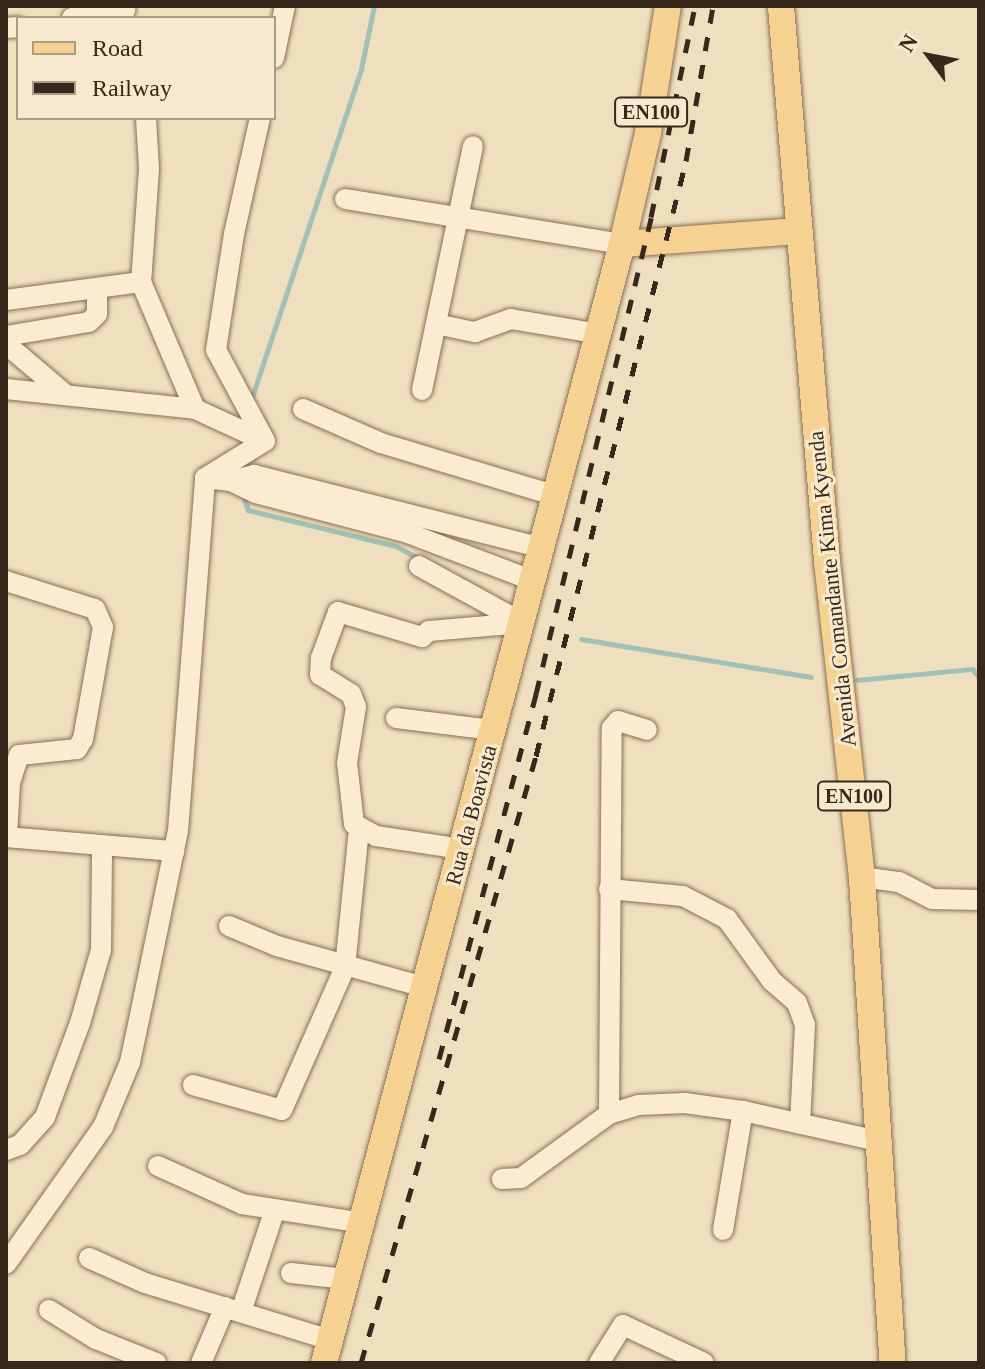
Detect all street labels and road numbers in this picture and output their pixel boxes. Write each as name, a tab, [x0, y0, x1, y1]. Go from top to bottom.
road number: EN100	[613, 96, 689, 128]
street label: Avenida Comandante Kima Kyenda	[802, 430, 862, 748]
street label: Rua da Boavista	[440, 742, 502, 888]
road number: EN100	[816, 780, 892, 812]

